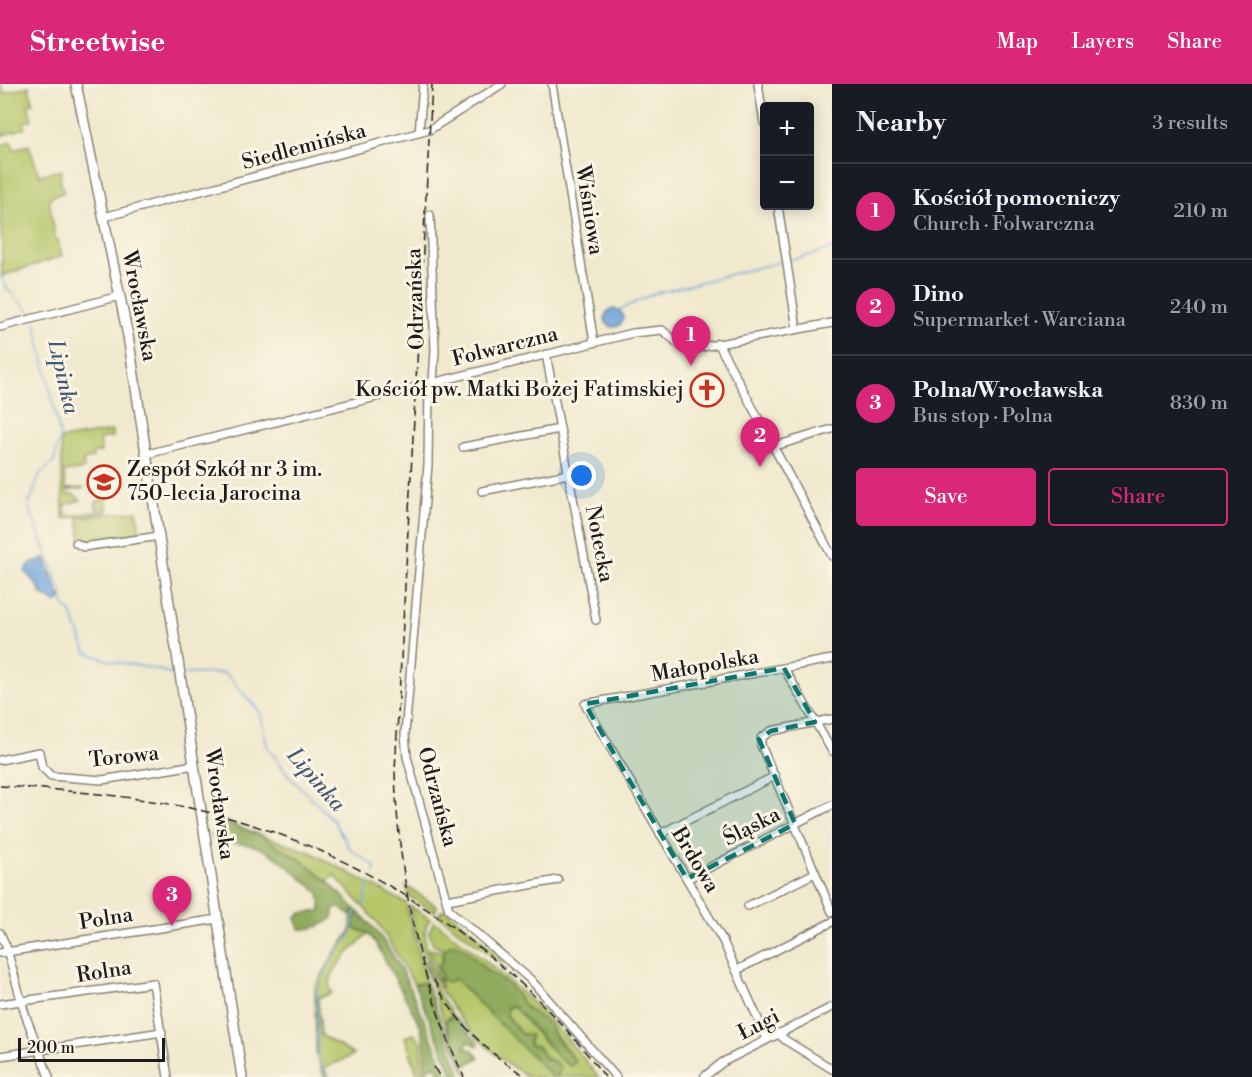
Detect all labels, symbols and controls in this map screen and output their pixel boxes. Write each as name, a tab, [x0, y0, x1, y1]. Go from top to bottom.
text: Streetwise	[30, 25, 165, 60]
text: Map	[997, 29, 1038, 55]
text: Layers	[1071, 29, 1134, 55]
text: Share	[1167, 29, 1222, 55]
map controls	[760, 102, 814, 210]
button: +	[760, 102, 814, 156]
text: Nearby	[856, 107, 946, 139]
text: 3 results	[1152, 111, 1228, 136]
street label: Siedlemińska	[239, 118, 369, 176]
button: −	[760, 156, 814, 210]
street label: Wiśniowa	[569, 162, 609, 257]
text: Kościół pomocniczy	[913, 185, 1120, 212]
text: 1	[871, 199, 880, 224]
text: 210 m	[1173, 199, 1228, 224]
text: Church · Folwarczna	[913, 212, 1095, 237]
street label: Wrocławska	[115, 247, 163, 364]
street label: Odrzańska	[401, 247, 431, 350]
text: Dino	[913, 281, 964, 308]
text: 2	[869, 295, 882, 320]
text: 240 m	[1170, 295, 1228, 320]
text: Supermarket · Warciana	[913, 308, 1126, 333]
pin: 1	[672, 316, 710, 366]
street label: Folwarczna	[449, 321, 561, 373]
water label: Lipinka	[41, 336, 85, 418]
church icon: Kościół pw. Matki Bożej Fatimskiej	[689, 372, 725, 408]
place label: Kościół pw. Matki Bożej Fatimskiej	[355, 377, 684, 403]
text: Polna/Wrocławska	[913, 377, 1103, 404]
text: 3	[869, 391, 882, 416]
text: 830 m	[1170, 391, 1228, 416]
text: Bus stop · Polna	[913, 404, 1053, 429]
pin: 2	[740, 418, 780, 467]
place label: Zespół Szkół nr 3 im. 750-lecia Jarocina	[127, 457, 322, 507]
your location	[567, 461, 596, 490]
school or university icon: Zespół Szkół nr 3 im. 750-lecia Jarocina	[86, 464, 122, 500]
button: Save	[856, 468, 1036, 526]
button: Share	[1048, 468, 1228, 526]
street label: Notecka	[579, 503, 619, 585]
street label: Małopolska	[649, 644, 761, 688]
street label: Torowa	[88, 740, 161, 774]
water label: Lipinka	[280, 742, 351, 818]
street label: Odrzańska	[411, 744, 463, 850]
street label: Wrocławska	[198, 746, 240, 862]
street label: Śląska	[718, 799, 785, 852]
street label: Brdowa	[665, 821, 725, 898]
pin: 3	[152, 876, 192, 926]
street label: Polna	[77, 902, 135, 936]
street label: Rolna	[75, 955, 134, 989]
street label: Ługi	[734, 1003, 784, 1046]
scale bar	[18, 1035, 165, 1062]
text: 200 m	[27, 1038, 75, 1058]

